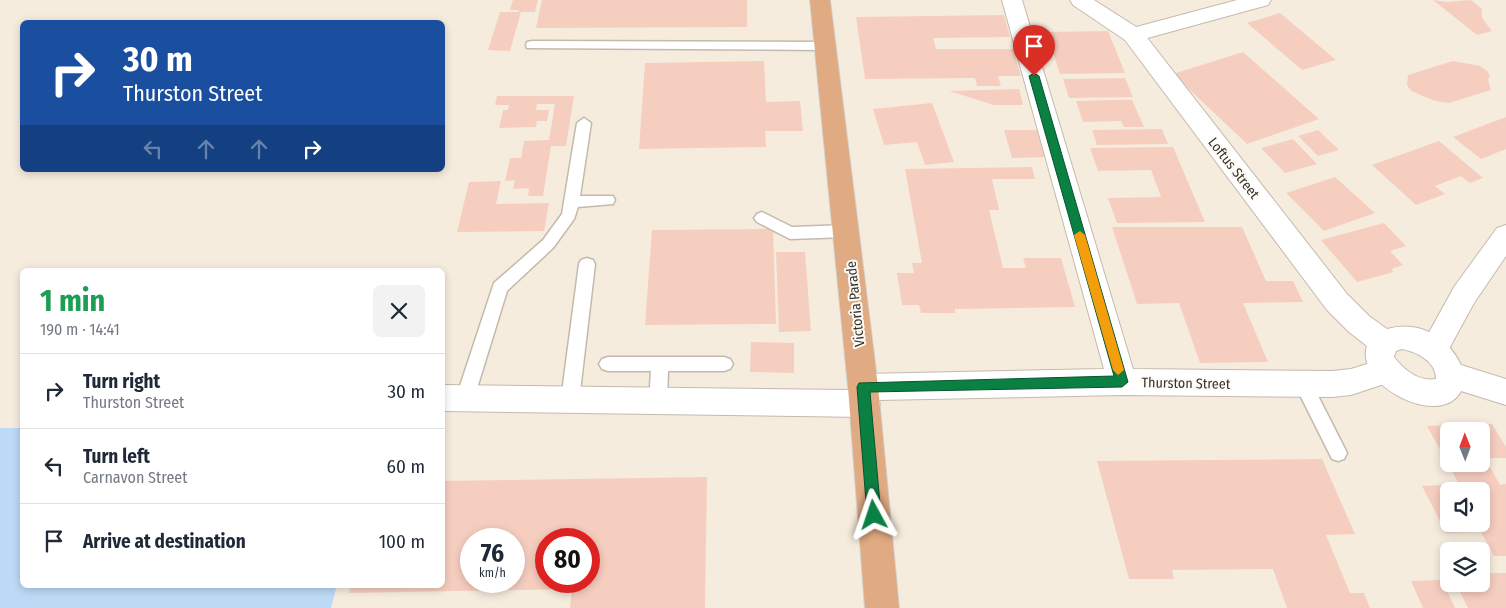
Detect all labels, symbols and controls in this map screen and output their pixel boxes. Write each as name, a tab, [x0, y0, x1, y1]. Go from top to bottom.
pin	[1013, 25, 1055, 76]
icon: arrive	[1020, 32, 1048, 60]
text: 30 m	[123, 38, 193, 80]
icon: right	[40, 40, 105, 105]
text: Thurston Street	[123, 80, 262, 107]
street label: Loftus Street	[1204, 134, 1263, 203]
icon: left	[139, 135, 167, 163]
icon: ahead	[192, 135, 220, 163]
icon: ahead	[245, 135, 273, 163]
icon: right	[298, 135, 326, 163]
street label: Victoria Parade	[843, 260, 868, 348]
text: 1 min	[40, 283, 105, 319]
button: close	[373, 285, 425, 337]
text: 190 m · 14:41	[40, 320, 120, 339]
text: Turn right	[83, 370, 160, 393]
street label: Thurston Street	[1142, 374, 1231, 393]
icon: right	[40, 377, 68, 405]
text: 30 m	[387, 380, 425, 403]
text: Thurston Street	[83, 393, 184, 412]
north arrow	[1440, 422, 1490, 472]
map controls	[1440, 422, 1490, 592]
text: Turn left	[83, 445, 150, 468]
icon: left	[40, 452, 68, 480]
text: 60 m	[387, 455, 425, 478]
text: Carnavon Street	[83, 468, 187, 487]
button: sound	[1440, 482, 1490, 532]
position arrow	[847, 488, 899, 540]
icon: arrive	[40, 527, 68, 555]
speed limit sign: 80	[535, 528, 600, 593]
text: Arrive at destination	[83, 530, 246, 553]
text: 100 m	[379, 530, 425, 553]
text: 76	[481, 539, 504, 569]
button: layers	[1440, 542, 1490, 592]
text: km/h	[479, 566, 506, 580]

